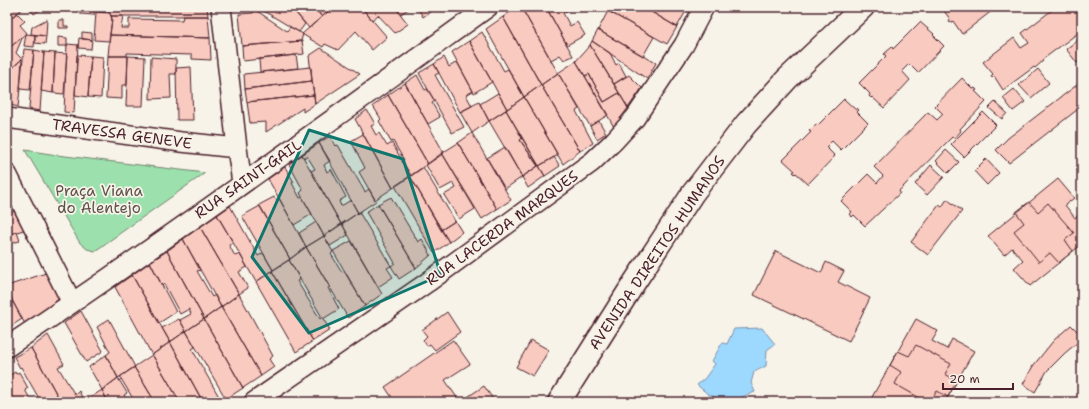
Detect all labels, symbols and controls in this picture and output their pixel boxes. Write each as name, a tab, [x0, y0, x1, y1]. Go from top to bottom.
street label: TRAVESSA GENEVE	[51, 114, 193, 154]
street label: RUA SAINT-GAIL	[191, 135, 305, 223]
street label: AVENIDA DIREITOS HUMANOS	[584, 152, 730, 354]
street label: RUA LACERDA MARQUES	[422, 166, 582, 290]
park label: Praça Viana do Alentejo	[55, 181, 143, 218]
scale bar	[943, 365, 1013, 391]
text: 20 m	[949, 371, 980, 387]

